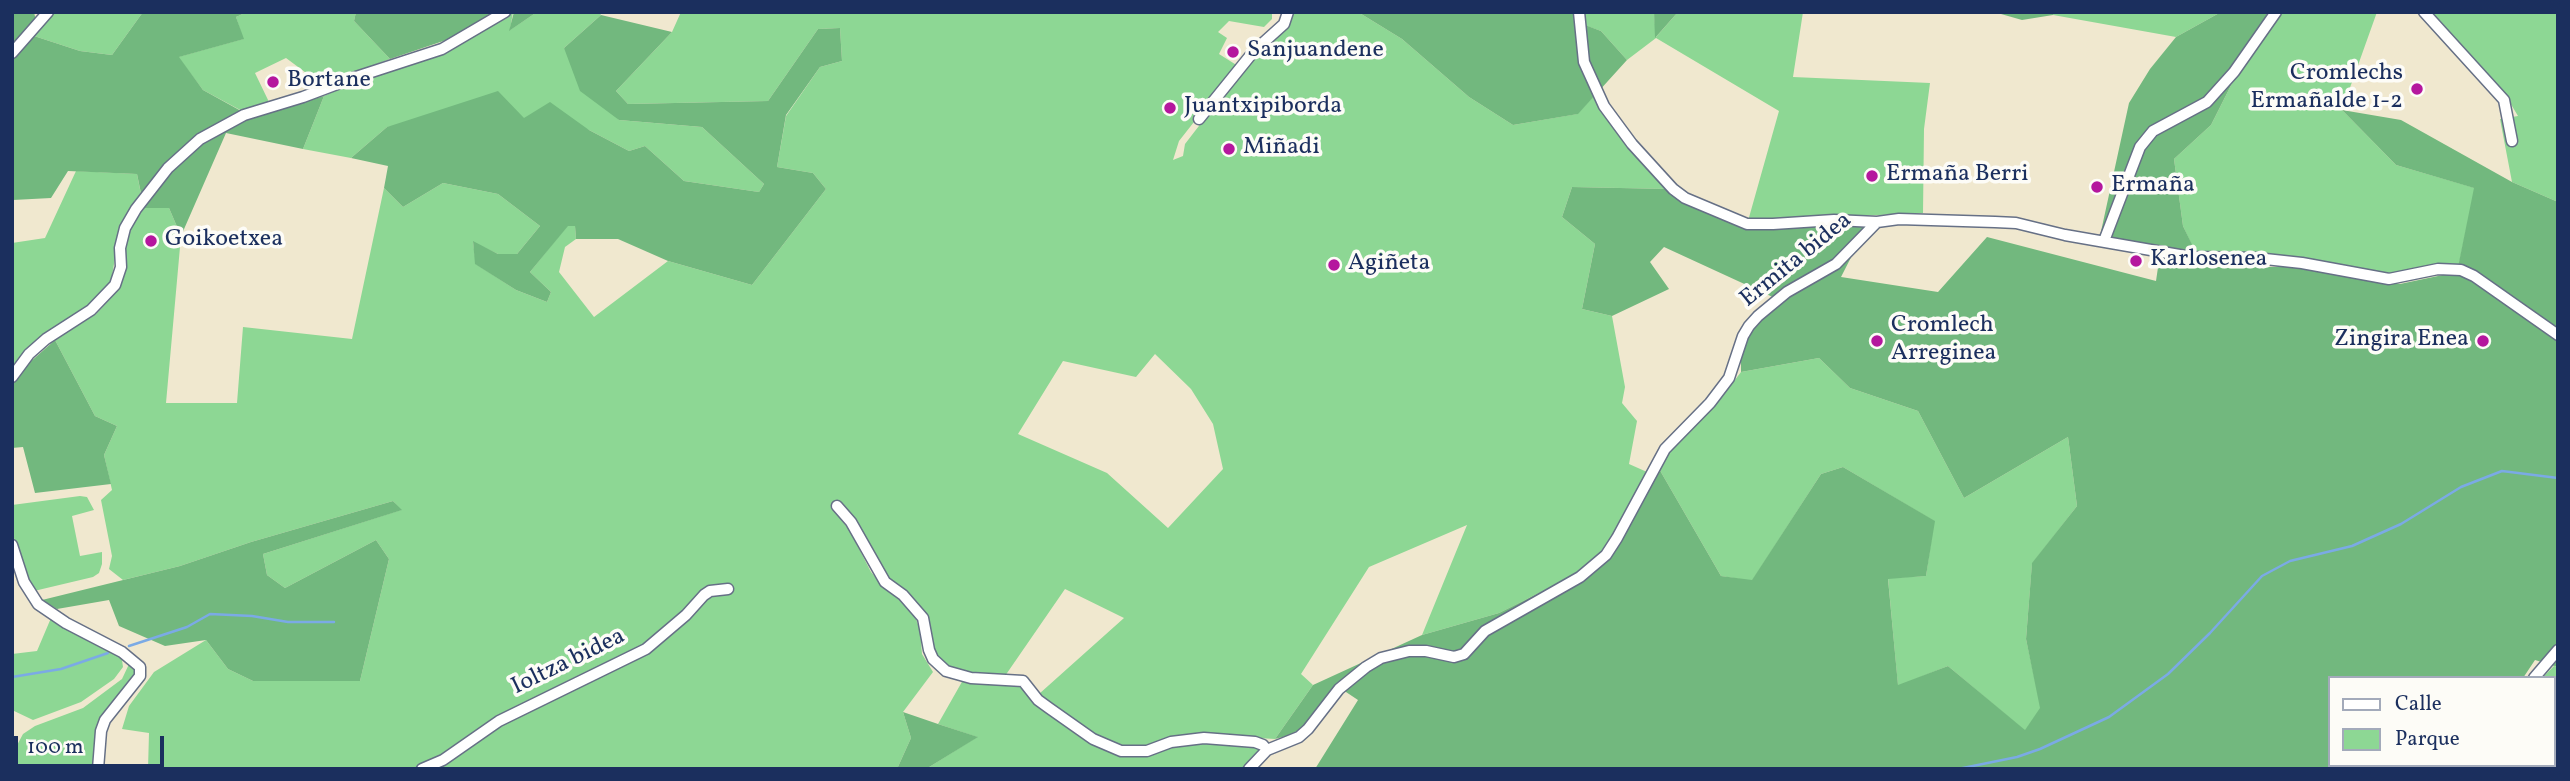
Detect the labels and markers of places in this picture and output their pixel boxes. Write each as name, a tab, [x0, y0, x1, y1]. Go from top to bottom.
place label: Sanjuandene	[1247, 38, 1384, 66]
marker: Sanjuandene	[1225, 44, 1241, 60]
place label: Cromlechs Ermañalde 1-2	[2251, 61, 2403, 117]
place label: Bortane	[287, 68, 371, 96]
marker: Bortane	[265, 74, 281, 90]
marker: Cromlechs Ermañalde 1-2	[2409, 81, 2425, 97]
place label: Juantxipiborda	[1184, 94, 1342, 122]
marker: Juantxipiborda	[1162, 100, 1178, 116]
place label: Miñadi	[1243, 135, 1320, 163]
marker: Miñadi	[1221, 141, 1237, 157]
place label: Ermaña Berri	[1886, 162, 2028, 190]
marker: Ermaña Berri	[1864, 168, 1880, 184]
place label: Ermaña	[2111, 173, 2195, 201]
marker: Ermaña	[2089, 179, 2105, 195]
place label: Goikoetxea	[165, 227, 283, 255]
marker: Goikoetxea	[143, 233, 159, 249]
place label: Karlosenea	[2150, 247, 2268, 275]
place label: Agiñeta	[1348, 251, 1430, 279]
marker: Karlosenea	[2128, 253, 2144, 269]
marker: Agiñeta	[1326, 257, 1342, 273]
place label: Cromlech Arreginea	[1891, 313, 1997, 369]
place label: Zingira Enea	[2334, 327, 2469, 355]
marker: Cromlech Arreginea	[1869, 333, 1885, 349]
marker: Zingira Enea	[2475, 333, 2491, 349]

